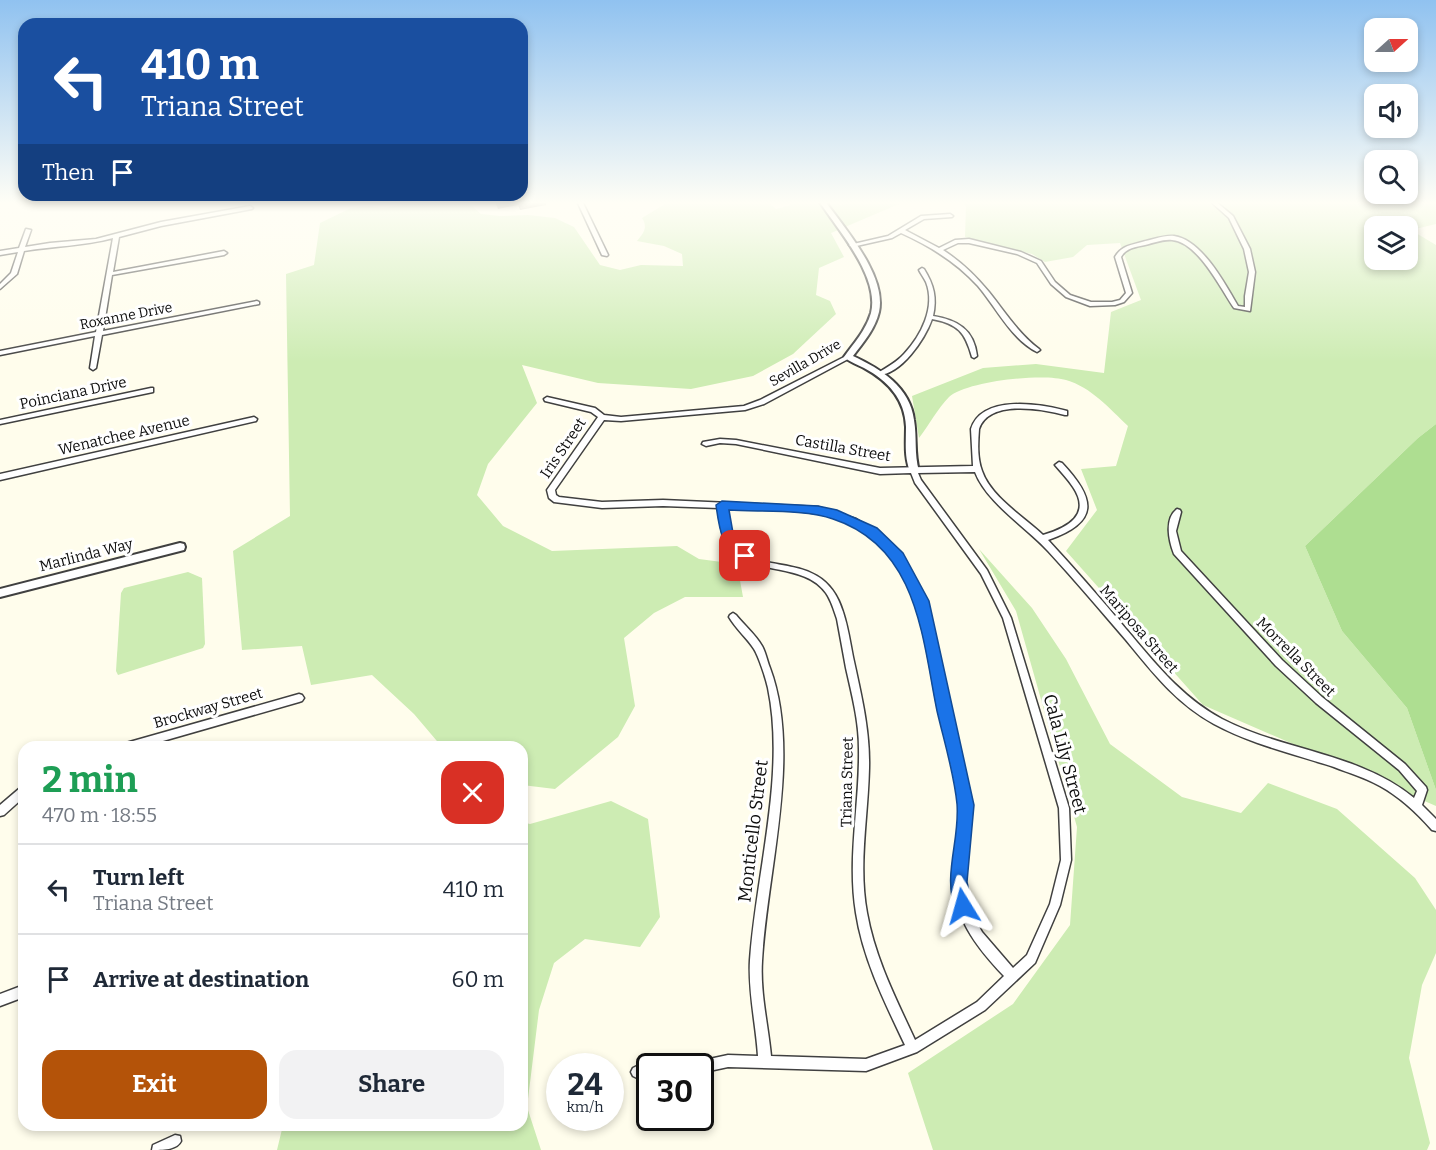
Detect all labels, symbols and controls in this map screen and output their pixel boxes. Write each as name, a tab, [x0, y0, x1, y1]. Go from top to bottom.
north arrow	[1364, 18, 1418, 72]
map controls	[1364, 18, 1418, 270]
text: 410 m	[141, 40, 259, 90]
icon: left	[42, 42, 120, 120]
button: sound	[1364, 84, 1418, 138]
text: Triana Street	[141, 91, 304, 123]
button: search	[1364, 150, 1418, 204]
icon: arrive	[106, 156, 139, 189]
text: Then	[42, 159, 94, 186]
button: layers	[1364, 216, 1418, 270]
street label: Roxanne Drive	[78, 299, 174, 333]
street label: Sevilla Drive	[766, 336, 844, 390]
street label: Poinciana Drive	[18, 373, 128, 413]
street label: Wenatchee Avenue	[57, 411, 191, 459]
street label: Iris Street	[536, 414, 590, 482]
street label: Castilla Street	[794, 431, 893, 465]
pin	[719, 530, 770, 581]
street label: Marlinda Way	[37, 535, 135, 575]
icon: arrive	[728, 539, 761, 572]
street label: Mariposa Street	[1096, 581, 1182, 677]
street label: Morrella Street	[1253, 614, 1340, 701]
street label: Brockway Street	[151, 684, 265, 732]
street label: Cala Lily Street	[1038, 692, 1092, 817]
street label: Triana Street	[837, 736, 857, 827]
text: 2 min	[42, 758, 138, 802]
street label: Monticello Street	[733, 758, 773, 903]
button: close	[441, 761, 504, 824]
text: 470 m · 18:55	[42, 803, 157, 827]
text: Turn left	[93, 864, 185, 891]
icon: left	[42, 873, 75, 906]
position arrow	[931, 874, 995, 938]
text: 410 m	[443, 876, 504, 903]
text: Triana Street	[93, 891, 214, 915]
icon: arrive	[42, 963, 75, 996]
text: Arrive at destination	[93, 966, 309, 993]
text: 60 m	[452, 966, 504, 993]
button: Exit	[42, 1050, 267, 1119]
button: Share	[279, 1050, 504, 1119]
speed limit sign: 30	[636, 1053, 714, 1131]
text: 24	[567, 1067, 603, 1103]
text: km/h	[566, 1098, 604, 1116]

